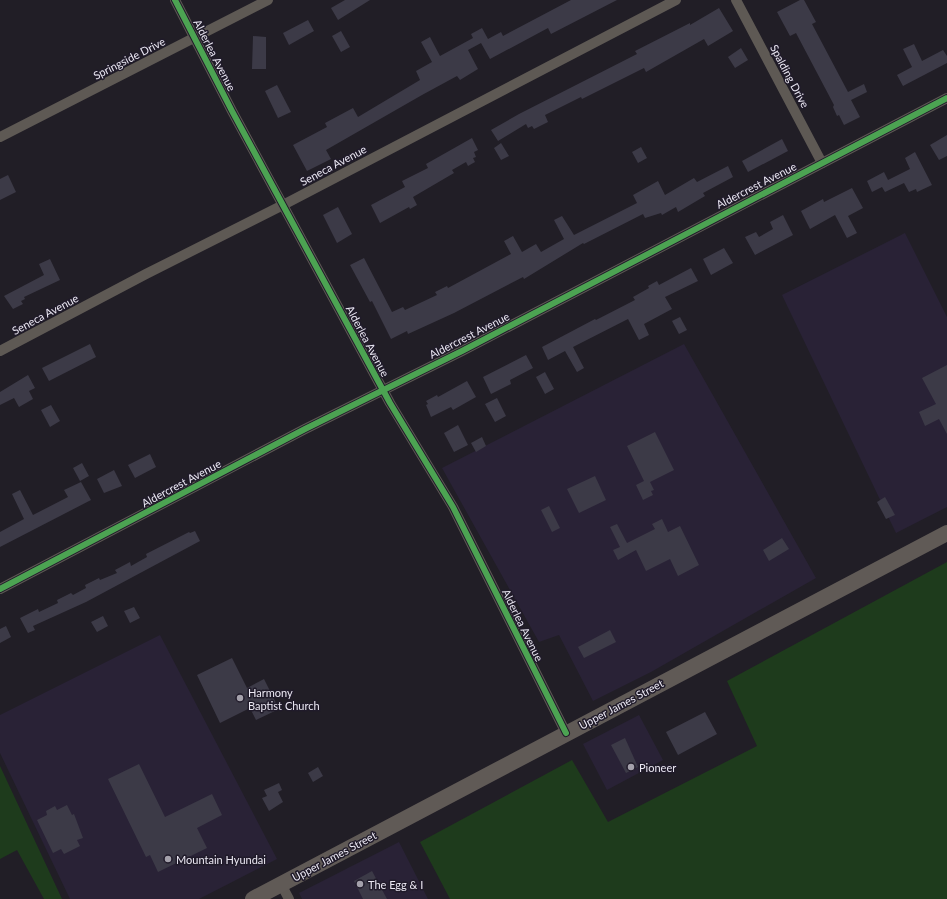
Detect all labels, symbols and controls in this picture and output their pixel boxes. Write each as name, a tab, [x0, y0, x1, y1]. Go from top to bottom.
street label: Alderlea Avenue	[191, 17, 239, 93]
street label: Springside Drive	[91, 34, 167, 82]
street label: Spalding Drive	[768, 42, 812, 110]
street label: Seneca Avenue	[298, 142, 369, 188]
street label: Aldercrest Avenue	[714, 159, 798, 211]
street label: Seneca Avenue	[10, 291, 81, 337]
street label: Alderlea Avenue	[344, 303, 392, 379]
street label: Aldercrest Avenue	[427, 309, 511, 361]
street label: Aldercrest Avenue	[139, 456, 223, 509]
street label: Alderlea Avenue	[500, 587, 546, 663]
street label: Upper James Street	[577, 676, 665, 732]
place label: Harmony Baptist Church	[248, 686, 320, 712]
marker: Harmony Baptist Church	[235, 693, 245, 703]
place label: Pioneer	[639, 761, 676, 774]
marker: Pioneer	[626, 762, 636, 772]
street label: Upper James Street	[290, 828, 378, 884]
place label: Mountain Hyundai	[176, 853, 266, 866]
marker: Mountain Hyundai	[163, 854, 173, 864]
place label: The Egg & I	[368, 878, 423, 891]
marker: The Egg & I	[355, 879, 365, 889]

